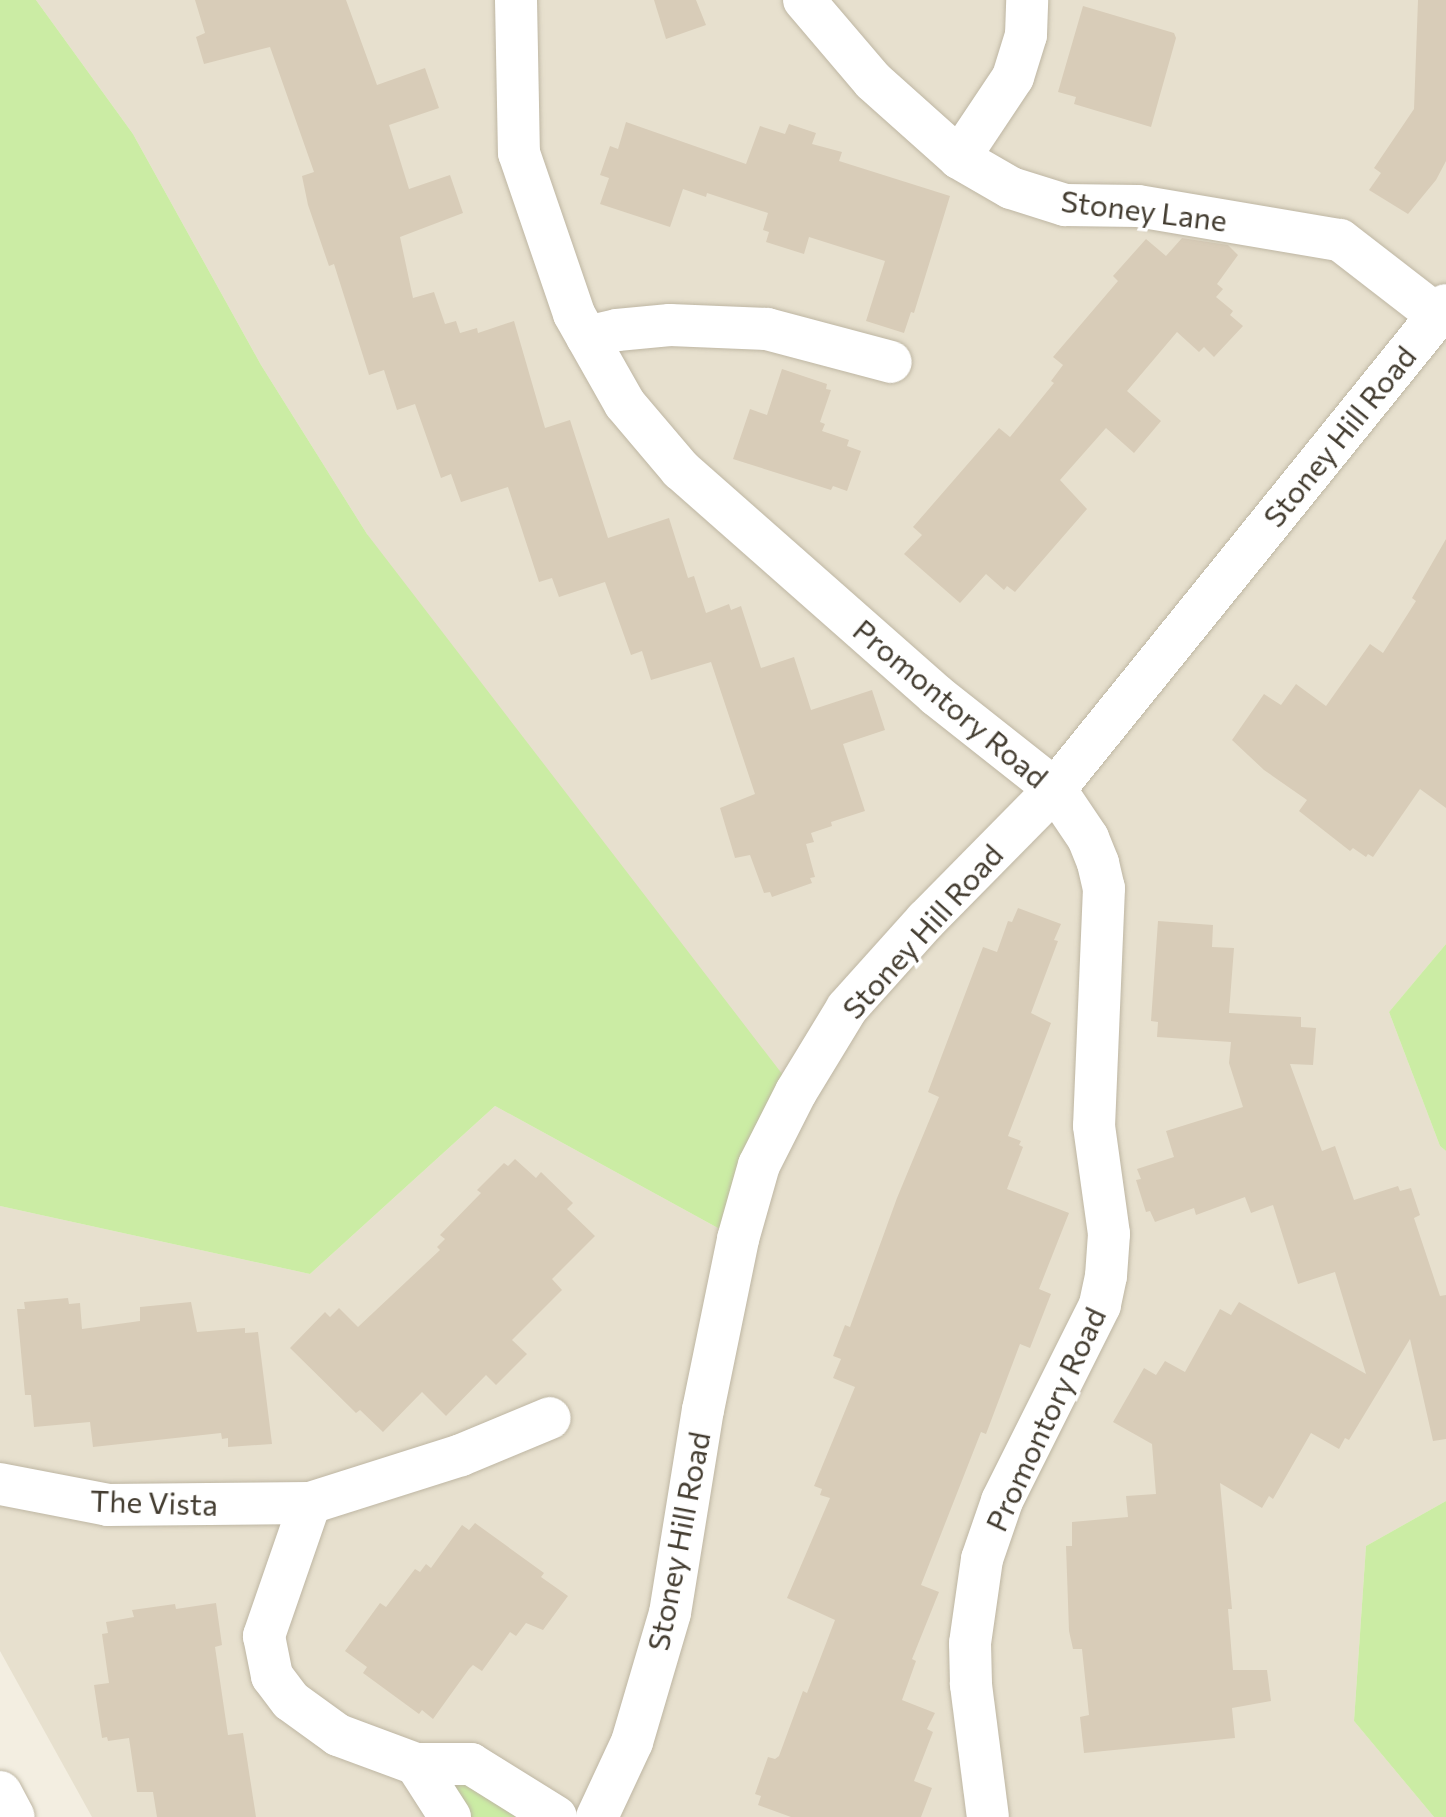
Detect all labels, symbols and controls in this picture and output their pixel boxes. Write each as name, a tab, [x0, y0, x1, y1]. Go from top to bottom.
street label: Stoney Lane	[1059, 182, 1229, 238]
street label: Stoney Hill Road	[1255, 338, 1423, 534]
street label: Promontory Road	[846, 611, 1056, 795]
street label: Stoney Hill Road	[834, 836, 1010, 1026]
street label: Promontory Road	[977, 1301, 1113, 1537]
street label: Stoney Hill Road	[639, 1428, 717, 1654]
street label: The Vista	[89, 1482, 219, 1522]

